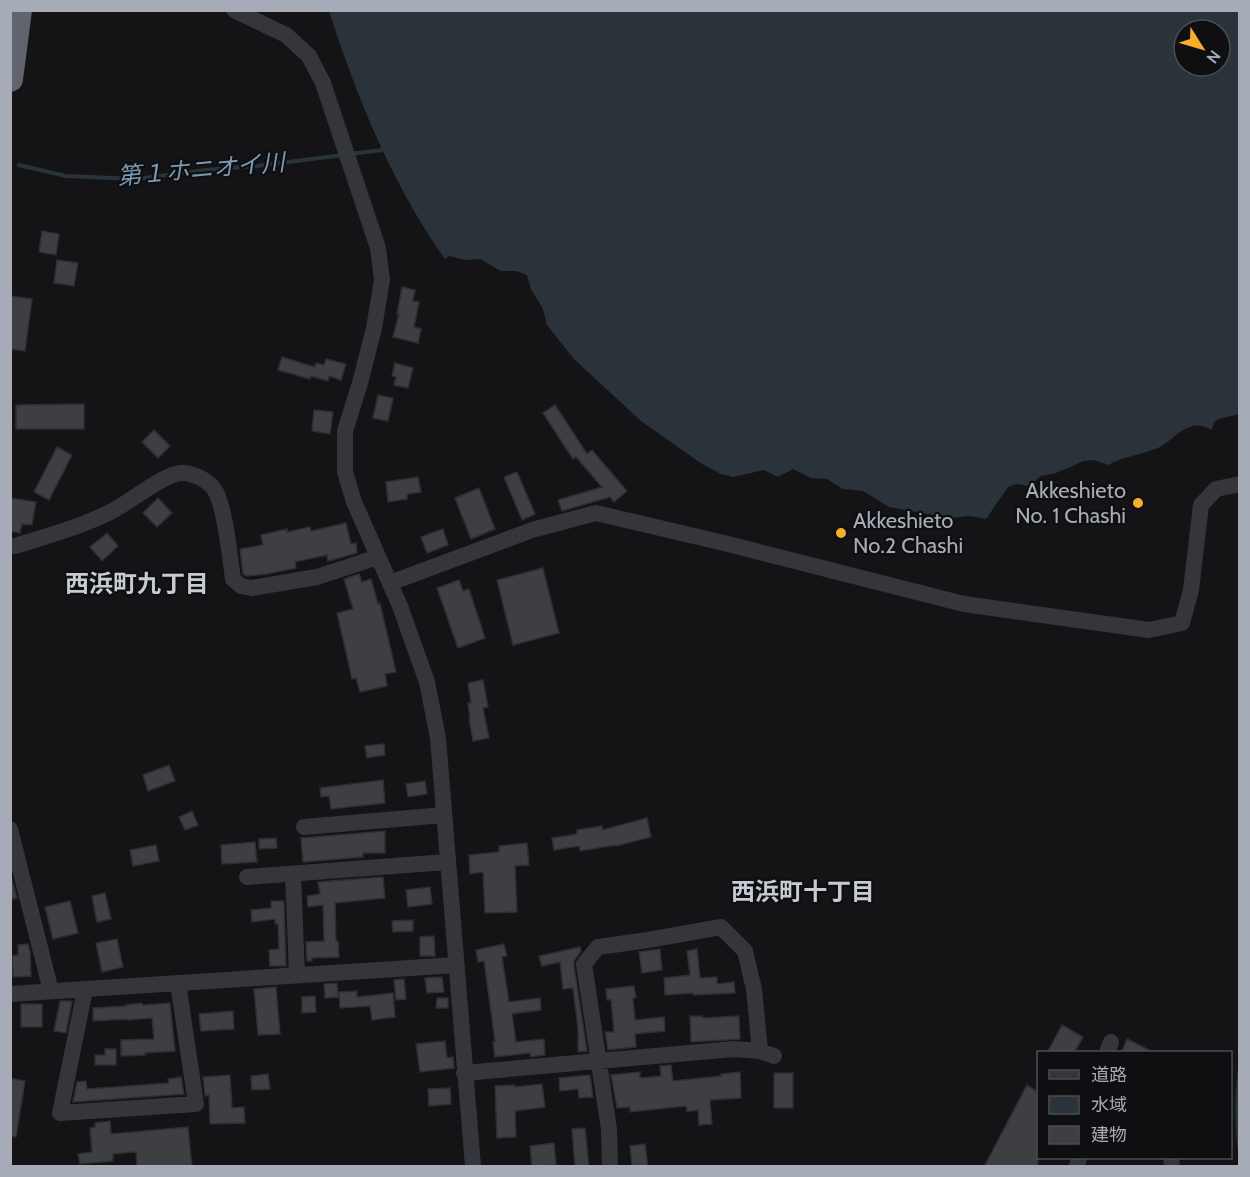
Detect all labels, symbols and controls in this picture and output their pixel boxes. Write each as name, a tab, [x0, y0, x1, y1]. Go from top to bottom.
north arrow	[1172, 18, 1232, 78]
text: N	[1203, 46, 1225, 67]
water label: 第１ホニオイ川	[116, 147, 289, 191]
place label: Akkeshieto No. 1 Chashi	[1015, 477, 1126, 529]
marker: Akkeshieto No. 1 Chashi	[1131, 496, 1145, 510]
place label: Akkeshieto No.2 Chashi	[853, 507, 963, 559]
marker: Akkeshieto No.2 Chashi	[834, 526, 848, 540]
district label: 西浜町九丁目	[65, 569, 209, 598]
district label: 西浜町十丁目	[731, 877, 875, 906]
legend	[1037, 1051, 1232, 1159]
text: 道路	[1091, 1064, 1127, 1086]
text: 水域	[1091, 1094, 1127, 1116]
text: 建物	[1091, 1124, 1127, 1146]

